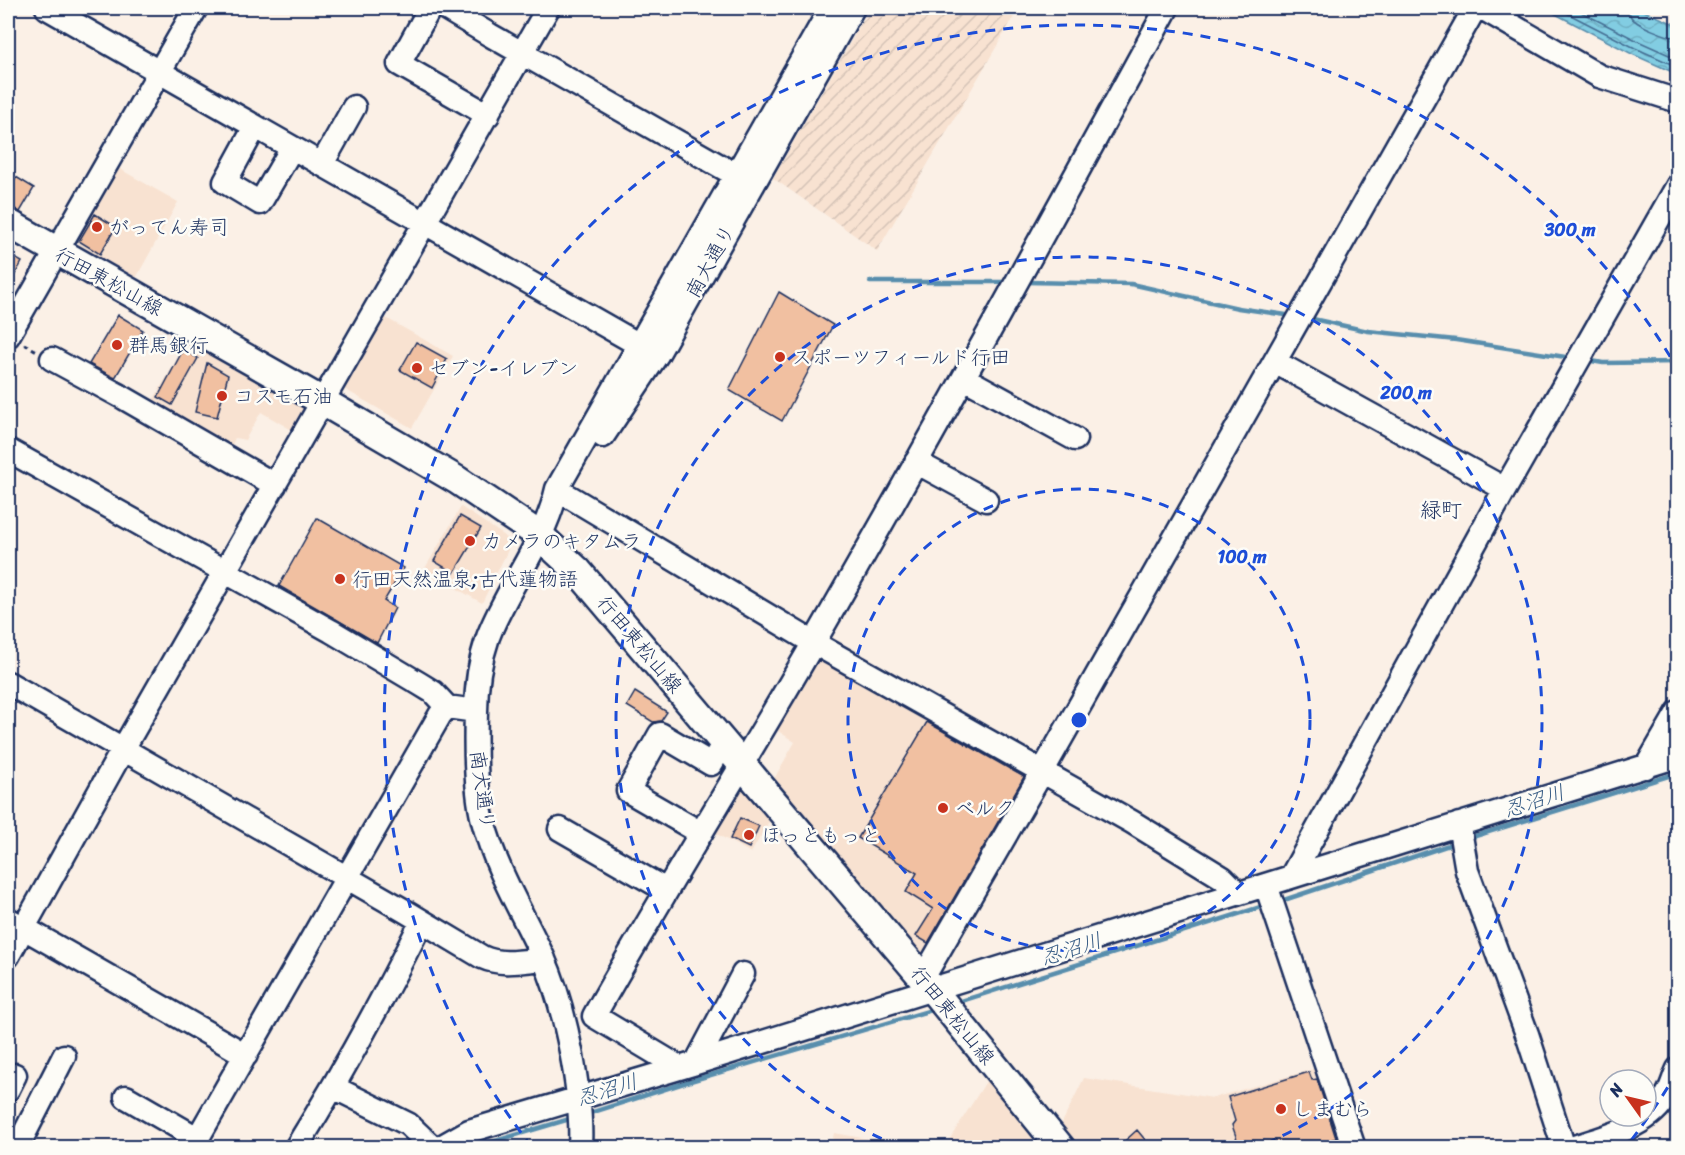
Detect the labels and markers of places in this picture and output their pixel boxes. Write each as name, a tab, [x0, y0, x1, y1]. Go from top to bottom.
place label: がってん寿司	[109, 210, 229, 245]
marker: がってん寿司	[90, 220, 104, 234]
place label: 群馬銀行	[129, 328, 209, 363]
marker: 群馬銀行	[110, 338, 124, 352]
place label: スポーツフィールド行田	[792, 340, 1010, 375]
marker: スポーツフィールド行田	[773, 350, 787, 364]
place label: セブン-イレブン	[429, 351, 578, 386]
marker: セブン-イレブン	[410, 361, 424, 375]
place label: コスモ石油	[234, 379, 333, 414]
marker: コスモ石油	[215, 389, 229, 403]
place label: カメラのキタムラ	[482, 524, 642, 559]
marker: カメラのキタムラ	[463, 534, 477, 548]
place label: 行田天然温泉;古代蓮物語	[352, 562, 578, 597]
marker: 行田天然温泉;古代蓮物語	[333, 572, 347, 586]
centre of rings	[1069, 710, 1089, 730]
place label: ベルク	[955, 791, 1015, 826]
marker: ベルク	[936, 801, 950, 815]
place label: ほっともっと	[761, 818, 881, 853]
marker: ほっともっと	[742, 828, 756, 842]
place label: しまむら	[1293, 1092, 1373, 1127]
marker: しまむら	[1274, 1102, 1288, 1116]

